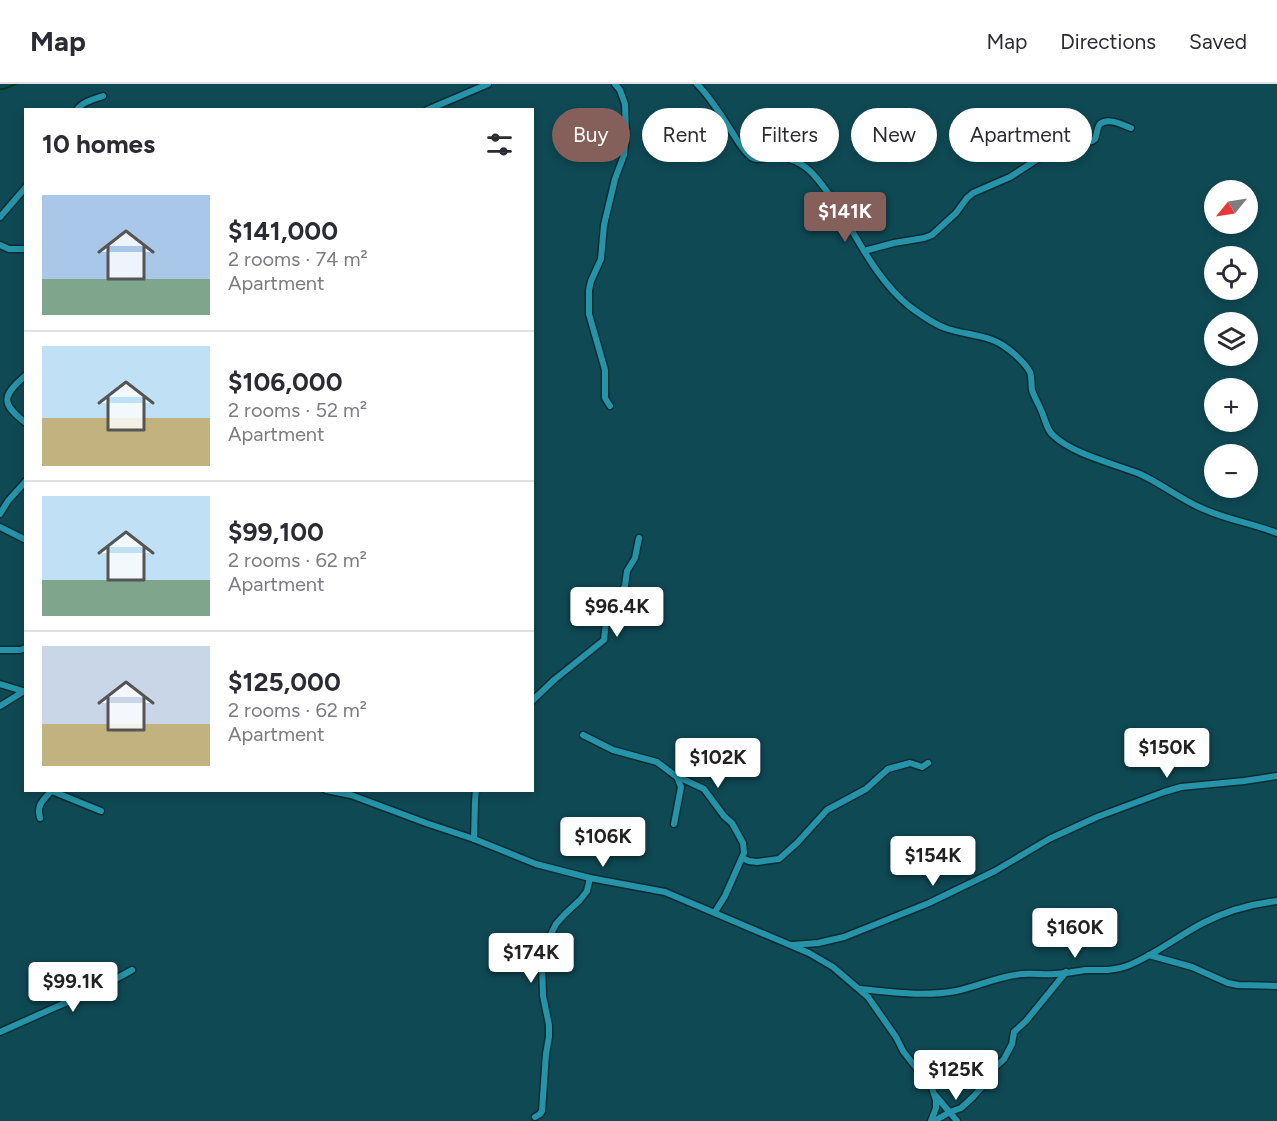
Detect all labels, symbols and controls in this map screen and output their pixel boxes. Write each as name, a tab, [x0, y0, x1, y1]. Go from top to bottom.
text: Map	[30, 24, 86, 58]
text: Map	[986, 29, 1027, 54]
text: Directions	[1060, 29, 1156, 54]
text: Saved	[1189, 29, 1247, 54]
chip: Buy	[552, 108, 630, 162]
chip: Rent	[642, 108, 728, 162]
chip: Filters	[740, 108, 839, 162]
chip: New	[851, 108, 937, 162]
chip: Apartment	[949, 108, 1092, 162]
text: 10 homes	[42, 128, 155, 160]
icon: filters	[483, 128, 516, 161]
north arrow	[1204, 180, 1258, 234]
map controls	[1204, 180, 1258, 498]
pin: $141K	[803, 192, 887, 243]
text: $141K	[818, 199, 872, 223]
text: $141,000	[228, 215, 338, 247]
icon: home	[90, 219, 162, 291]
button: locate	[1204, 246, 1258, 300]
text: 2 rooms · 74 m²	[228, 247, 368, 271]
text: Apartment	[228, 271, 325, 295]
button: layers	[1204, 312, 1258, 366]
text: $106,000	[228, 366, 343, 398]
icon: home	[90, 370, 162, 442]
button: +	[1204, 378, 1258, 432]
text: 2 rooms · 52 m²	[228, 398, 367, 422]
text: Apartment	[228, 422, 325, 446]
button: −	[1204, 444, 1258, 498]
text: $99,100	[228, 516, 324, 548]
icon: home	[90, 520, 162, 592]
text: 2 rooms · 62 m²	[228, 548, 367, 572]
text: Apartment	[228, 572, 325, 596]
pin: $96.4K	[568, 587, 666, 638]
text: $96.4K	[584, 594, 650, 618]
text: $125,000	[228, 666, 341, 698]
icon: home	[90, 670, 162, 742]
text: 2 rooms · 62 m²	[228, 698, 367, 722]
text: Apartment	[228, 722, 325, 746]
pin: $150K	[1125, 728, 1209, 779]
text: $150K	[1138, 735, 1196, 759]
pin: $102K	[676, 738, 760, 789]
text: $102K	[689, 745, 747, 769]
pin: $106K	[561, 817, 645, 868]
text: $106K	[574, 824, 632, 848]
pin: $154K	[891, 836, 975, 887]
text: $154K	[904, 843, 962, 867]
pin: $160K	[1033, 908, 1117, 959]
text: $160K	[1046, 915, 1104, 939]
pin: $174K	[489, 933, 573, 984]
text: $174K	[503, 940, 559, 964]
pin: $99.1K	[24, 962, 122, 1013]
text: $99.1K	[43, 969, 104, 993]
pin: $125K	[914, 1050, 998, 1101]
text: $125K	[928, 1057, 984, 1081]

